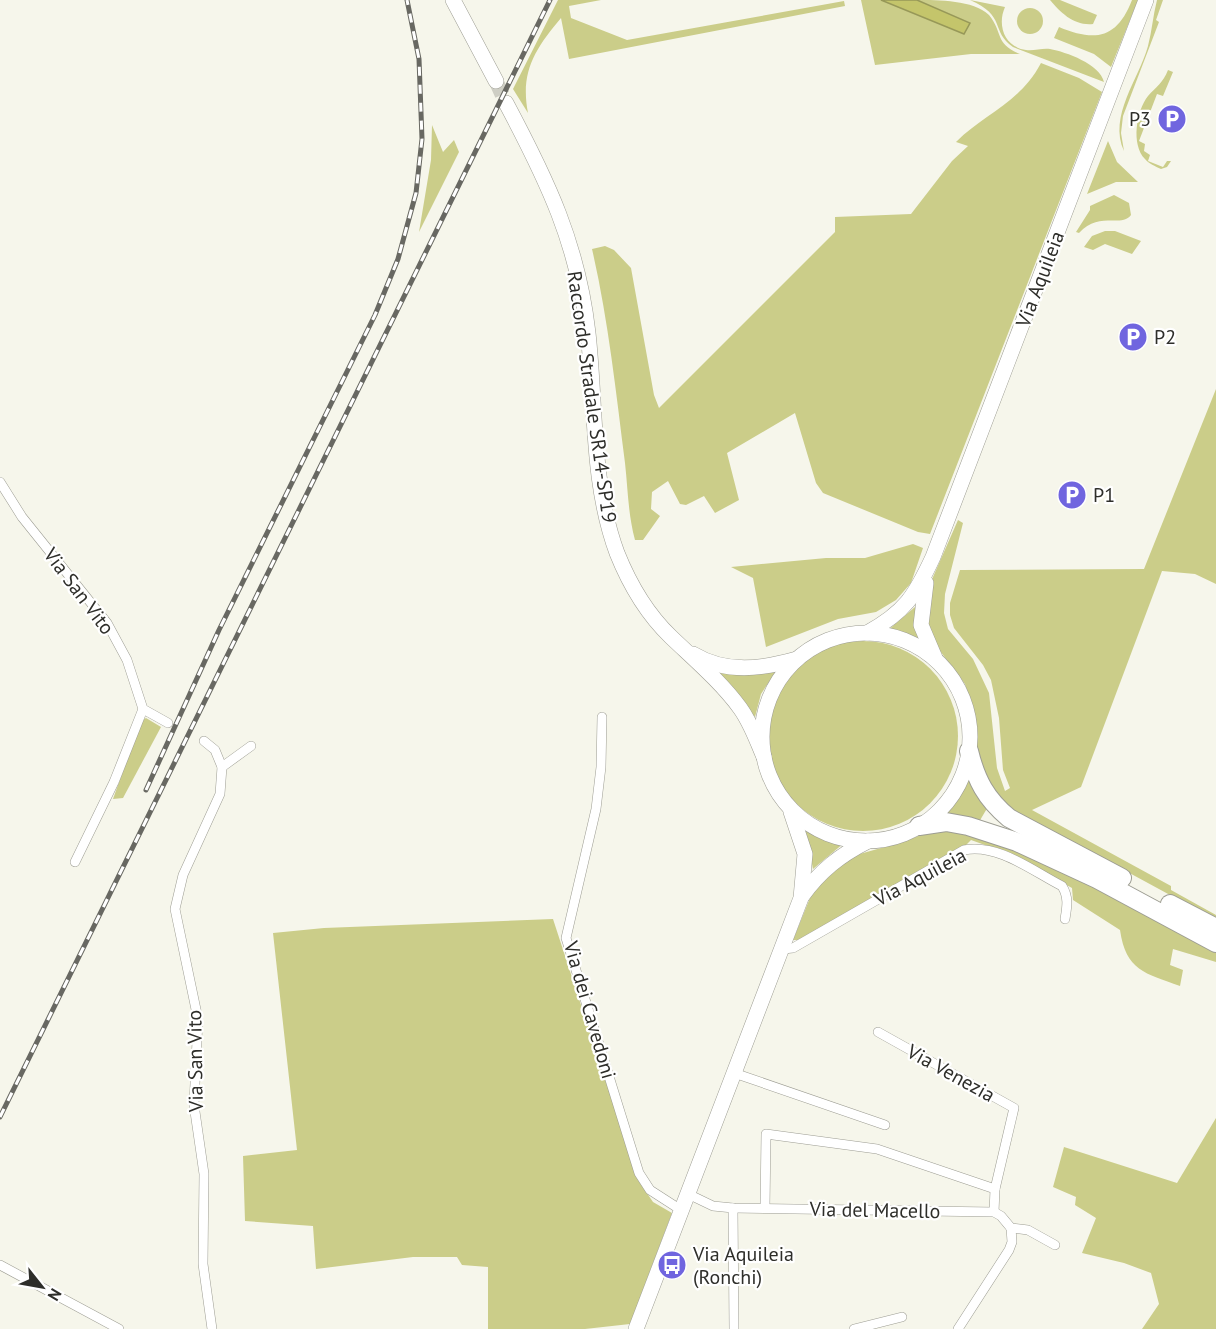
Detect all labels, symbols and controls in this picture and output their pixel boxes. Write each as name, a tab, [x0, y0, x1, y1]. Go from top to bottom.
parking icon: P3	[1156, 103, 1188, 135]
place label: P3	[1129, 106, 1151, 132]
street label: Via Aquileia	[1009, 227, 1070, 332]
street label: Raccordo Stradale SR14-SP19	[561, 269, 623, 525]
parking icon: P2	[1117, 321, 1149, 353]
place label: P2	[1154, 324, 1176, 350]
parking icon: P1	[1056, 479, 1088, 511]
place label: P1	[1093, 482, 1115, 508]
street label: Via San Vito	[37, 542, 120, 640]
street label: Via Aquileia	[868, 842, 971, 913]
street label: Via dei Cavedoni	[558, 937, 622, 1082]
street label: Via San Vito	[181, 1010, 209, 1113]
street label: Via Venezia	[901, 1038, 1000, 1108]
street label: Via del Macello	[808, 1196, 941, 1224]
place label: Via Aquileia (Ronchi)	[692, 1241, 794, 1290]
bus stop icon: Via Aquileia (Ronchi)	[656, 1249, 688, 1281]
north arrow	[12, 1257, 72, 1317]
text: N	[44, 1285, 66, 1304]

